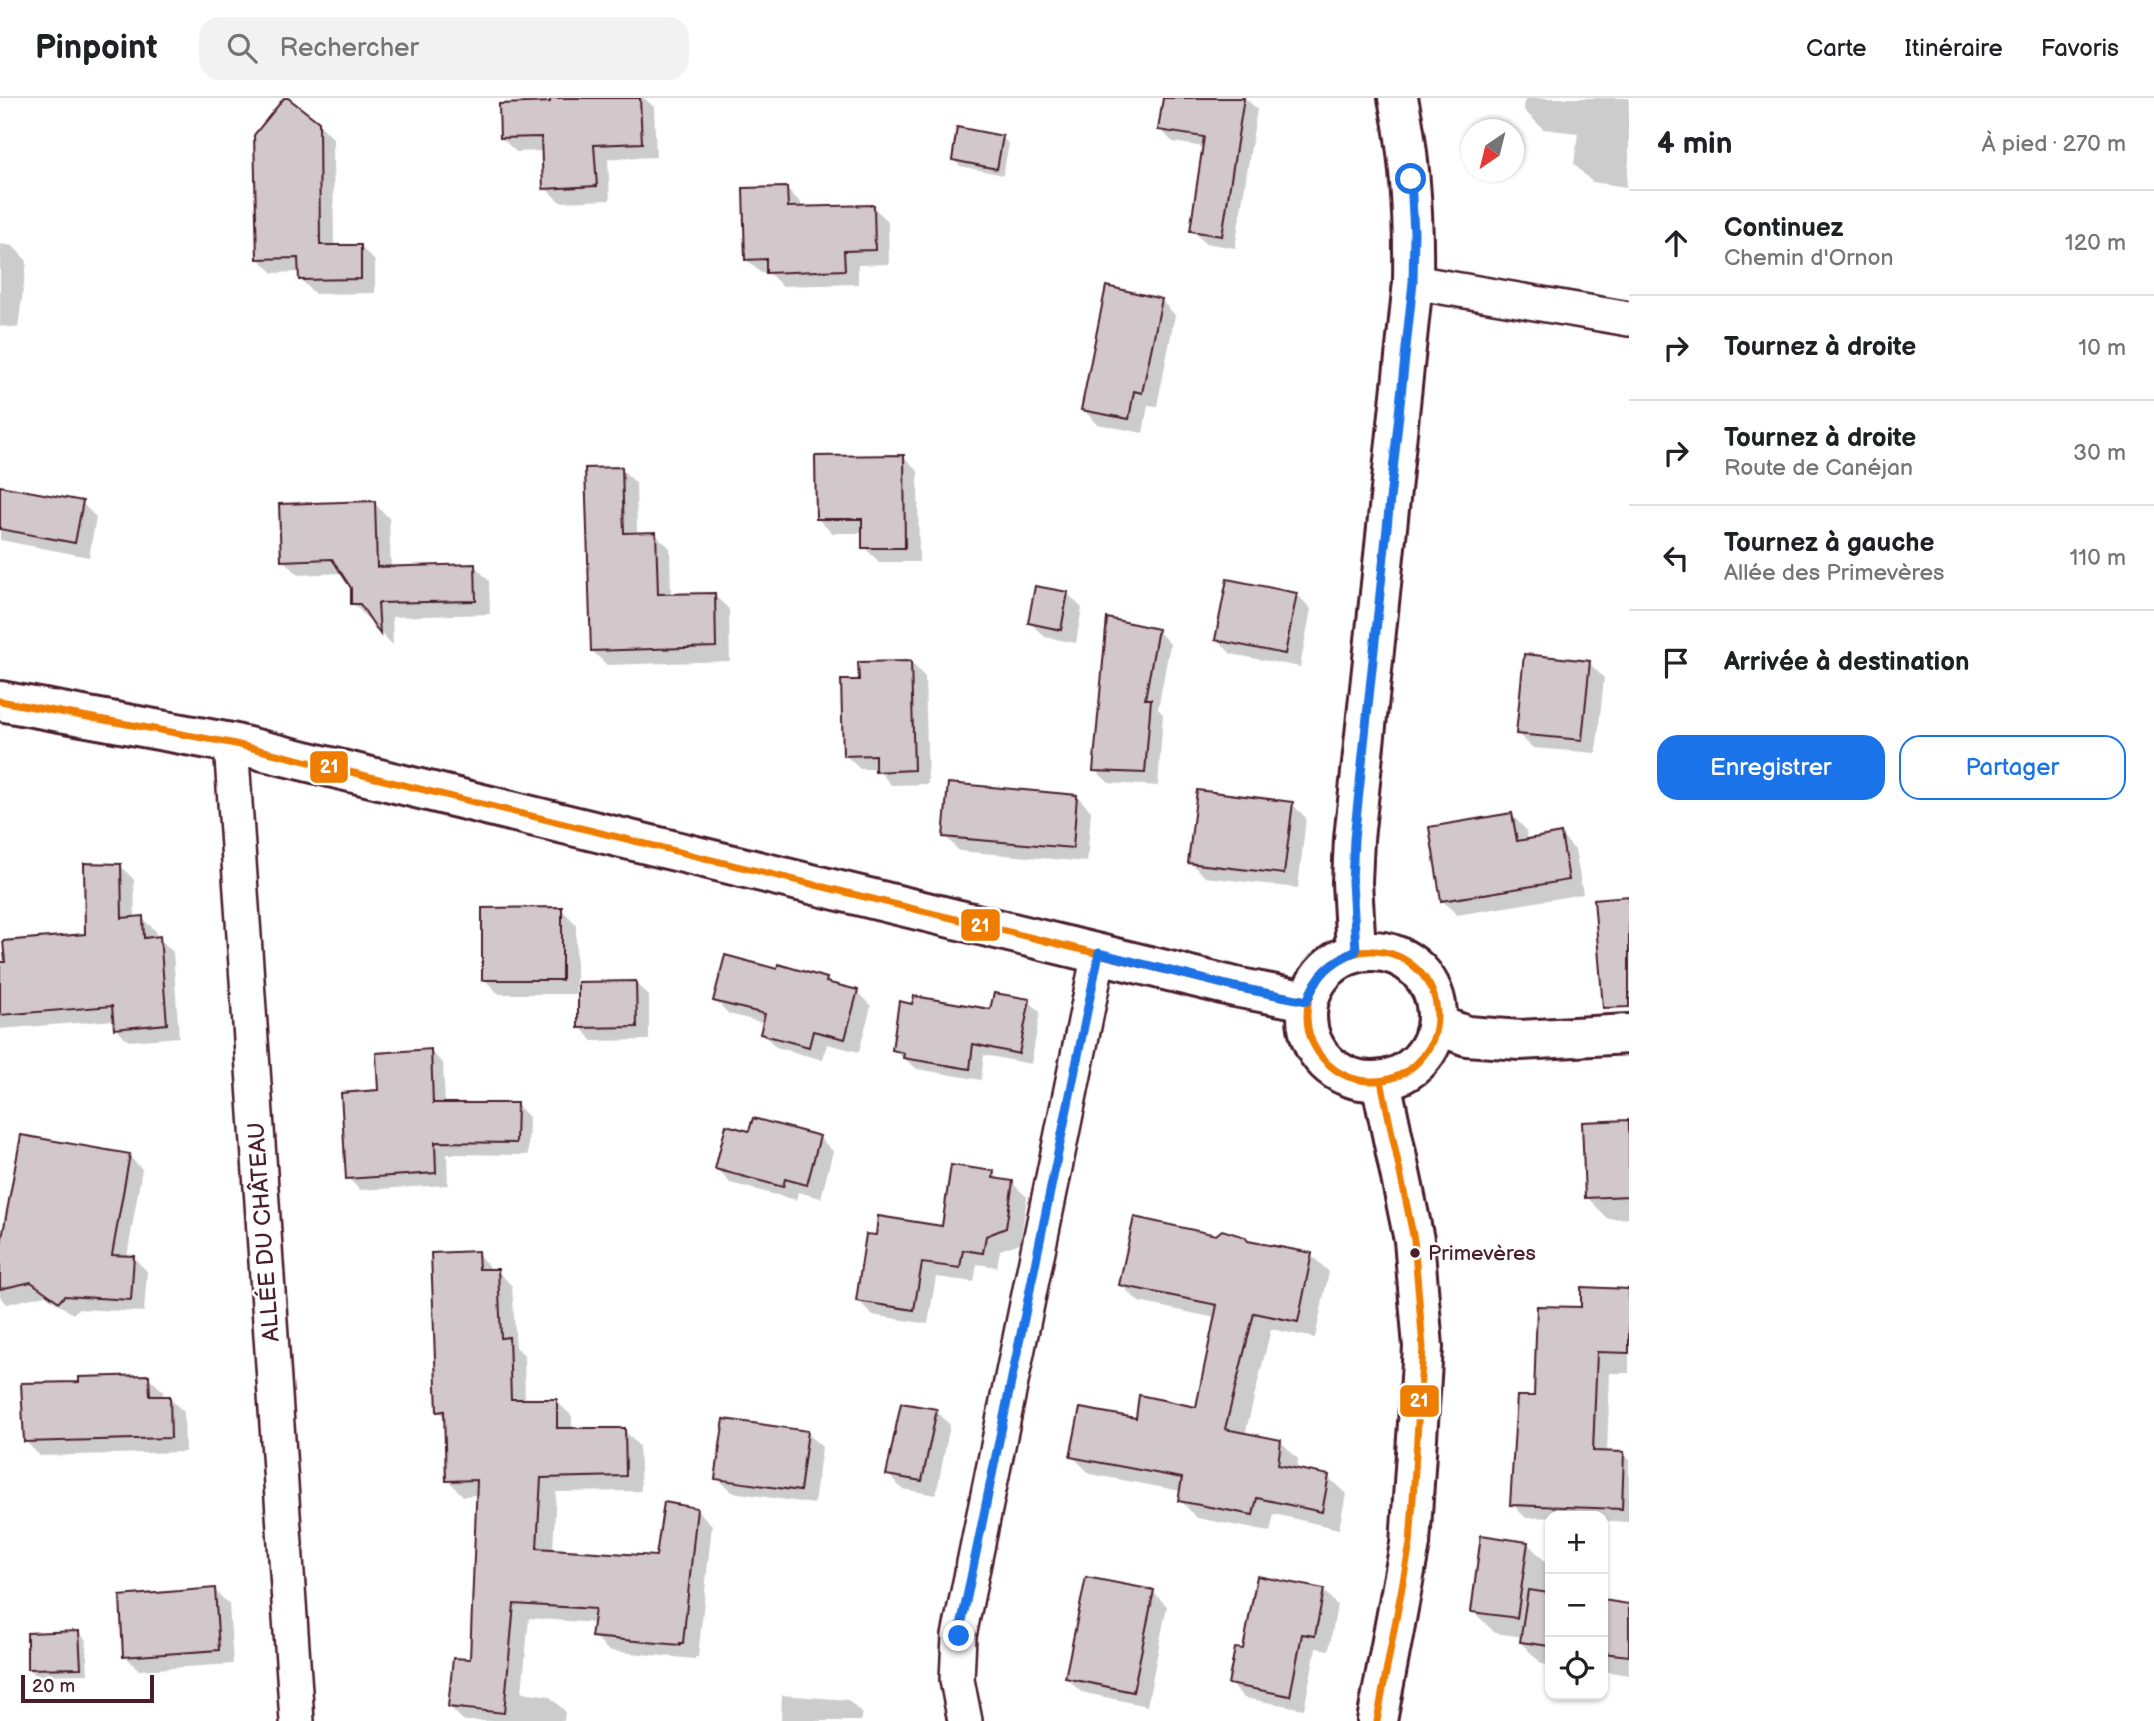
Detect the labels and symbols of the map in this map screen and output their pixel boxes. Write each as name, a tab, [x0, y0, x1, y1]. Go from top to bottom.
north arrow	[1461, 119, 1524, 182]
route start	[1395, 163, 1426, 194]
line badge: 21	[309, 750, 349, 784]
text: 21	[320, 756, 338, 779]
line badge: 21	[960, 908, 1001, 942]
text: 21	[971, 915, 989, 938]
street label: ALLÉE DU CHÂTEAU	[242, 1121, 286, 1343]
place label: Primevères	[1428, 1241, 1536, 1266]
marker: Primevères	[1408, 1246, 1422, 1260]
line badge: 21	[1399, 1384, 1440, 1418]
text: 21	[1410, 1390, 1428, 1413]
route end	[943, 1620, 974, 1651]
scale bar	[21, 1672, 154, 1704]

